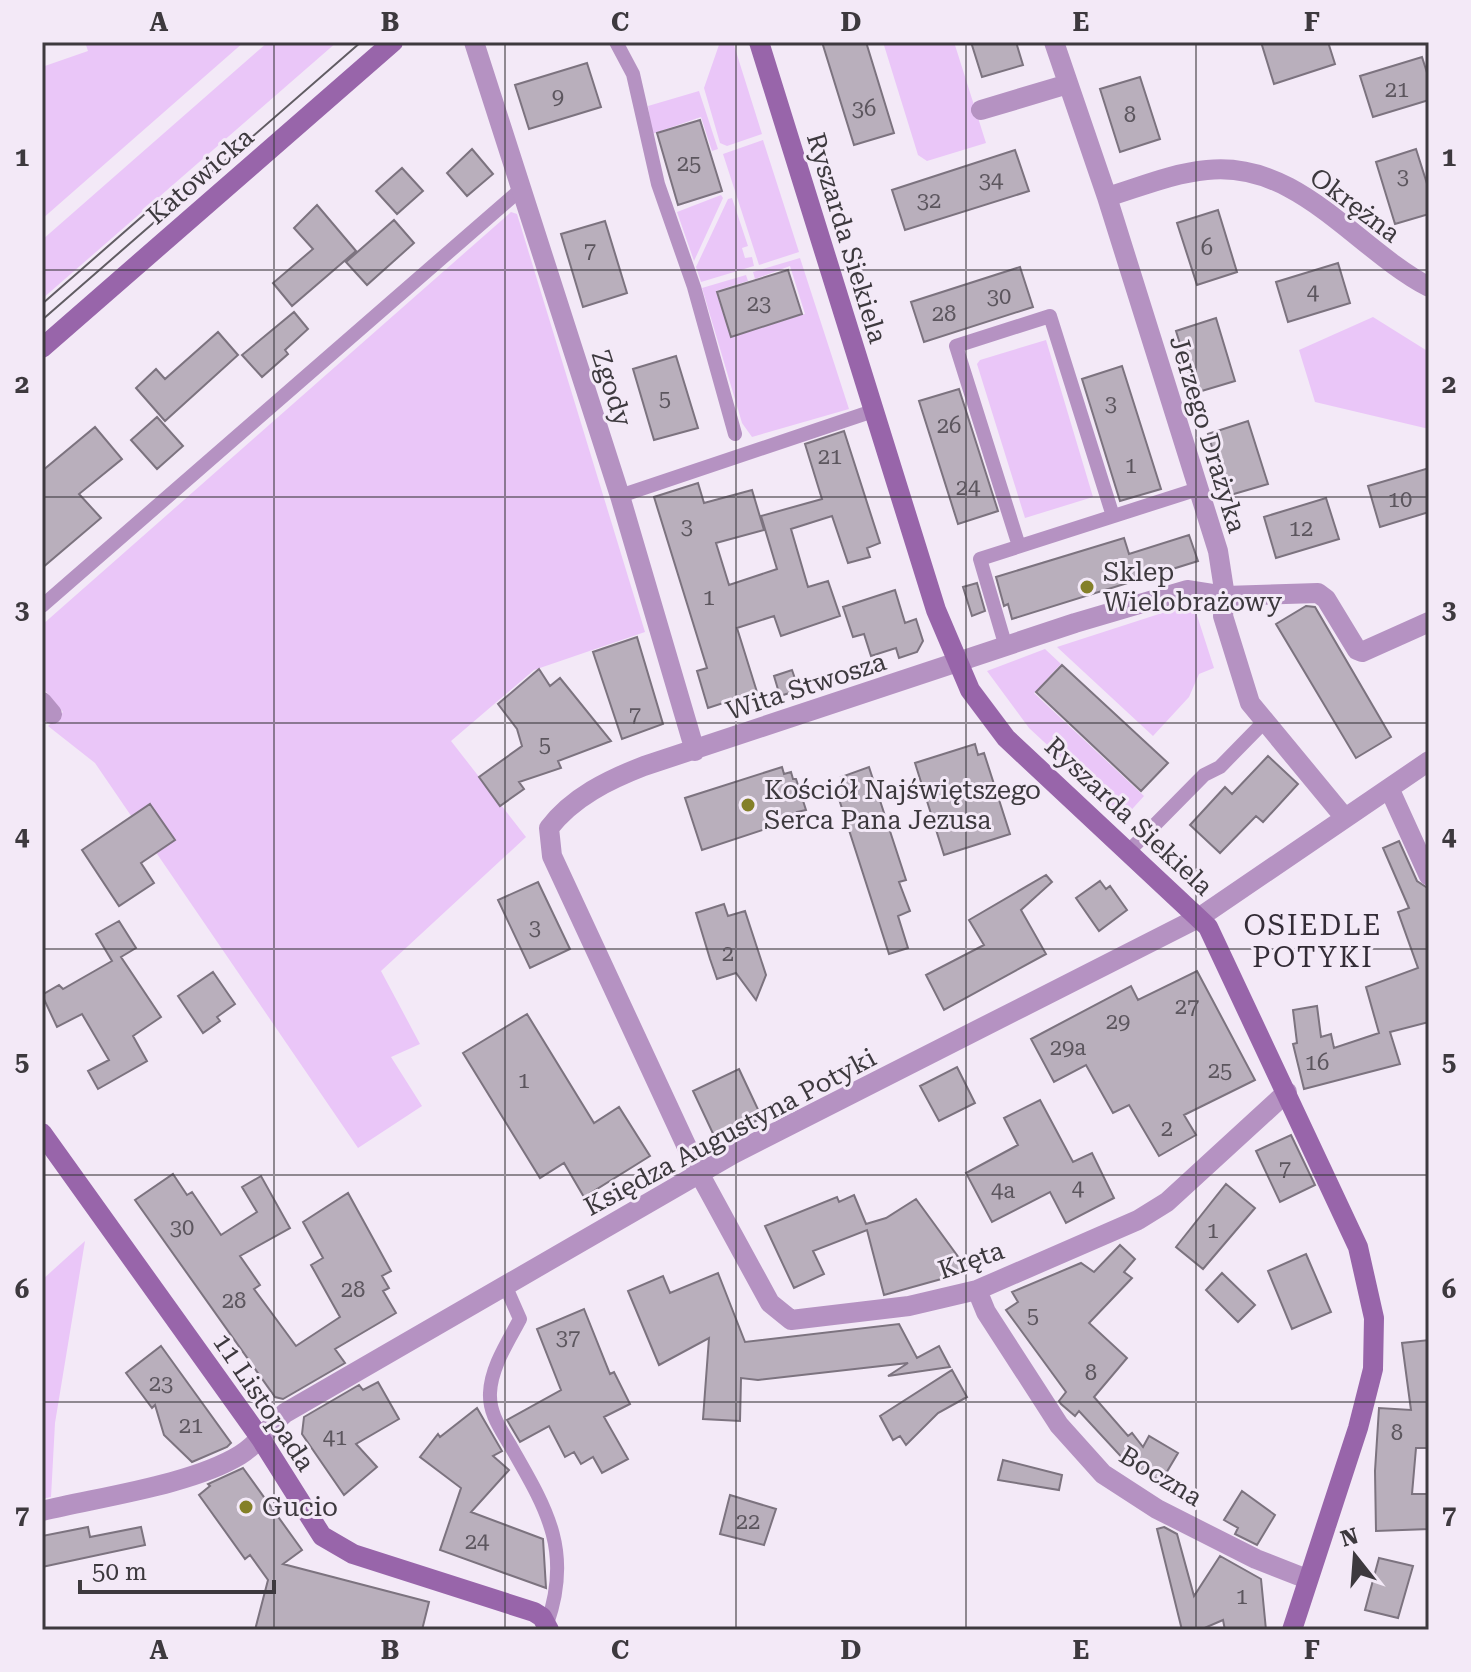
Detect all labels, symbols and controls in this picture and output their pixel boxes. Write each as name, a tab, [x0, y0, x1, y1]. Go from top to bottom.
text: A	[150, 7, 169, 37]
text: B	[381, 7, 399, 37]
text: C	[611, 7, 629, 37]
text: D	[841, 7, 861, 37]
text: E	[1073, 7, 1089, 37]
text: F	[1304, 7, 1320, 37]
house number: 21	[1385, 77, 1409, 102]
house number: 9	[552, 84, 564, 109]
house number: 36	[852, 96, 876, 121]
house number: 8	[1124, 102, 1136, 127]
street label: Katowicka	[141, 122, 259, 230]
street label: Ryszarda Siekiela	[801, 129, 893, 347]
text: 1	[15, 142, 29, 172]
text: 1	[1442, 142, 1456, 172]
house number: 25	[677, 151, 701, 176]
street label: Okrężna	[1304, 161, 1406, 249]
house number: 3	[1397, 164, 1409, 189]
house number: 34	[979, 168, 1004, 193]
house number: 32	[917, 188, 941, 213]
house number: 6	[1201, 235, 1213, 260]
house number: 7	[584, 238, 596, 263]
house number: 4	[1307, 280, 1320, 305]
house number: 30	[987, 284, 1011, 309]
house number: 23	[747, 291, 771, 316]
house number: 28	[932, 301, 956, 326]
street label: Jerzego Drażyka	[1164, 332, 1252, 536]
street label: Zgody	[586, 346, 639, 431]
text: 2	[15, 369, 29, 399]
text: 2	[1442, 369, 1456, 399]
house number: 5	[659, 386, 671, 411]
house number: 3	[1105, 391, 1117, 416]
house number: 26	[937, 413, 961, 438]
house number: 21	[818, 444, 842, 469]
house number: 1	[1125, 453, 1137, 478]
house number: 24	[956, 475, 981, 500]
house number: 10	[1388, 487, 1412, 512]
house number: 3	[681, 514, 693, 539]
house number: 12	[1289, 516, 1313, 541]
place label: Sklep Wielobrażowy	[1103, 557, 1283, 617]
marker: Sklep Wielobrażowy	[1078, 578, 1096, 596]
house number: 1	[703, 585, 715, 610]
text: 3	[15, 595, 29, 625]
text: 3	[1442, 595, 1456, 625]
street label: Wita Stwosza	[722, 646, 890, 726]
house number: 7	[629, 702, 641, 727]
street label: Ryszarda Siekiela	[1039, 731, 1219, 901]
house number: 5	[539, 732, 551, 757]
place label: Kościół Najświętszego Serca Pana Jezusa	[764, 775, 1041, 835]
marker: Kościół Najświętszego Serca Pana Jezusa	[739, 796, 757, 814]
text: 4	[15, 821, 30, 851]
text: 4	[1442, 821, 1457, 851]
district label: OSIEDLE POTYKI	[1244, 909, 1382, 974]
house number: 3	[529, 915, 541, 940]
house number: 2	[722, 941, 734, 966]
house number: 27	[1175, 994, 1199, 1019]
house number: 29	[1106, 1009, 1130, 1034]
house number: 29a	[1050, 1035, 1086, 1060]
street label: Księdza Augustyna Potyki	[579, 1042, 881, 1222]
text: 5	[15, 1047, 29, 1077]
text: 5	[1442, 1047, 1456, 1077]
house number: 16	[1305, 1050, 1329, 1075]
house number: 25	[1208, 1058, 1232, 1083]
house number: 1	[518, 1068, 530, 1093]
house number: 2	[1161, 1116, 1173, 1141]
house number: 7	[1279, 1156, 1291, 1181]
house number: 4	[1072, 1176, 1085, 1201]
house number: 4a	[991, 1178, 1015, 1203]
house number: 30	[170, 1215, 194, 1240]
house number: 1	[1207, 1218, 1219, 1243]
street label: Kręta	[934, 1235, 1008, 1285]
text: 6	[15, 1274, 29, 1304]
text: 6	[1442, 1274, 1456, 1304]
house number: 28	[341, 1277, 365, 1302]
house number: 28	[222, 1288, 246, 1313]
house number: 5	[1027, 1303, 1039, 1328]
house number: 37	[556, 1325, 580, 1350]
street label: 11 Listopada	[207, 1328, 321, 1476]
house number: 8	[1085, 1360, 1097, 1385]
house number: 23	[149, 1371, 173, 1396]
house number: 21	[179, 1413, 203, 1438]
house number: 8	[1391, 1420, 1403, 1445]
house number: 41	[323, 1425, 347, 1450]
street label: Boczna	[1114, 1440, 1208, 1512]
place label: Gucio	[262, 1492, 338, 1522]
marker: Gucio	[237, 1498, 255, 1516]
text: 7	[15, 1500, 29, 1530]
text: 7	[1442, 1500, 1456, 1530]
house number: 22	[736, 1509, 760, 1534]
north arrow	[1315, 1516, 1395, 1596]
text: N	[1338, 1523, 1361, 1552]
house number: 24	[465, 1529, 490, 1554]
scale bar	[80, 1544, 274, 1594]
text: 50 m	[92, 1558, 147, 1586]
house number: 1	[1236, 1584, 1248, 1609]
text: A	[150, 1635, 169, 1665]
text: B	[381, 1635, 399, 1665]
text: C	[611, 1635, 629, 1665]
text: D	[841, 1635, 861, 1665]
text: E	[1073, 1635, 1089, 1665]
text: F	[1304, 1635, 1320, 1665]

